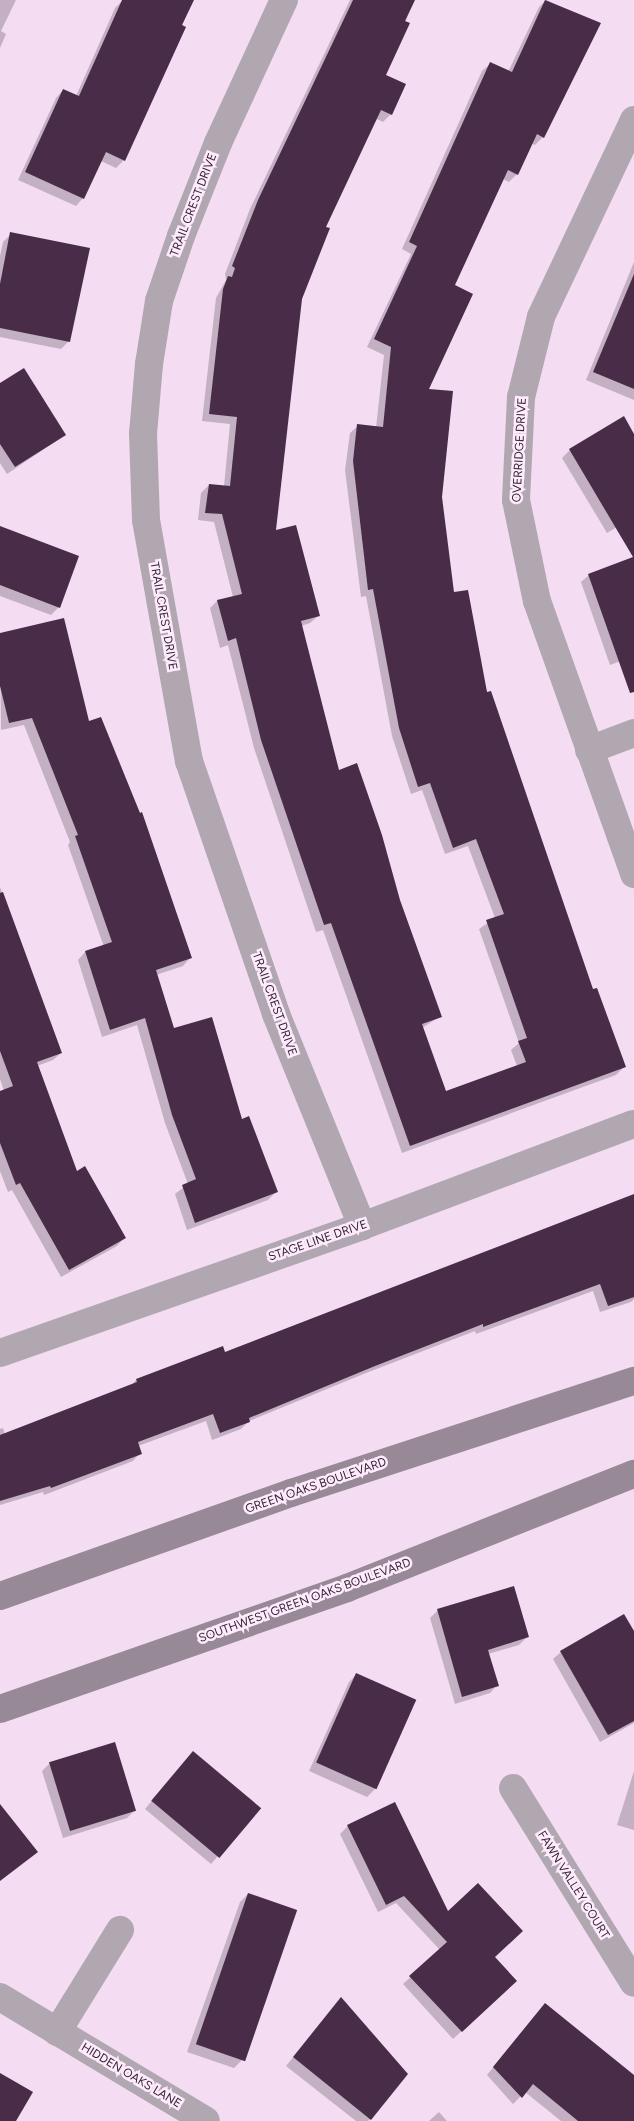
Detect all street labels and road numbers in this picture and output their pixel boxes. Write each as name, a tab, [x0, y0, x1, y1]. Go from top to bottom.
street label: TRAIL CREST DRIVE	[168, 151, 220, 259]
street label: OVERRIDGE DRIVE	[510, 397, 530, 503]
street label: TRAIL CREST DRIVE	[146, 561, 180, 671]
street label: TRAIL CREST DRIVE	[249, 950, 299, 1058]
street label: STAGE LINE DRIVE	[267, 1217, 369, 1265]
street label: GREEN OAKS BOULEVARD	[244, 1455, 388, 1517]
street label: SOUTHWEST GREEN OAKS BOULEVARD	[197, 1556, 413, 1646]
street label: FAWN VALLEY COURT	[534, 1828, 612, 1942]
street label: HIDDEN OAKS LANE	[78, 2040, 184, 2112]

